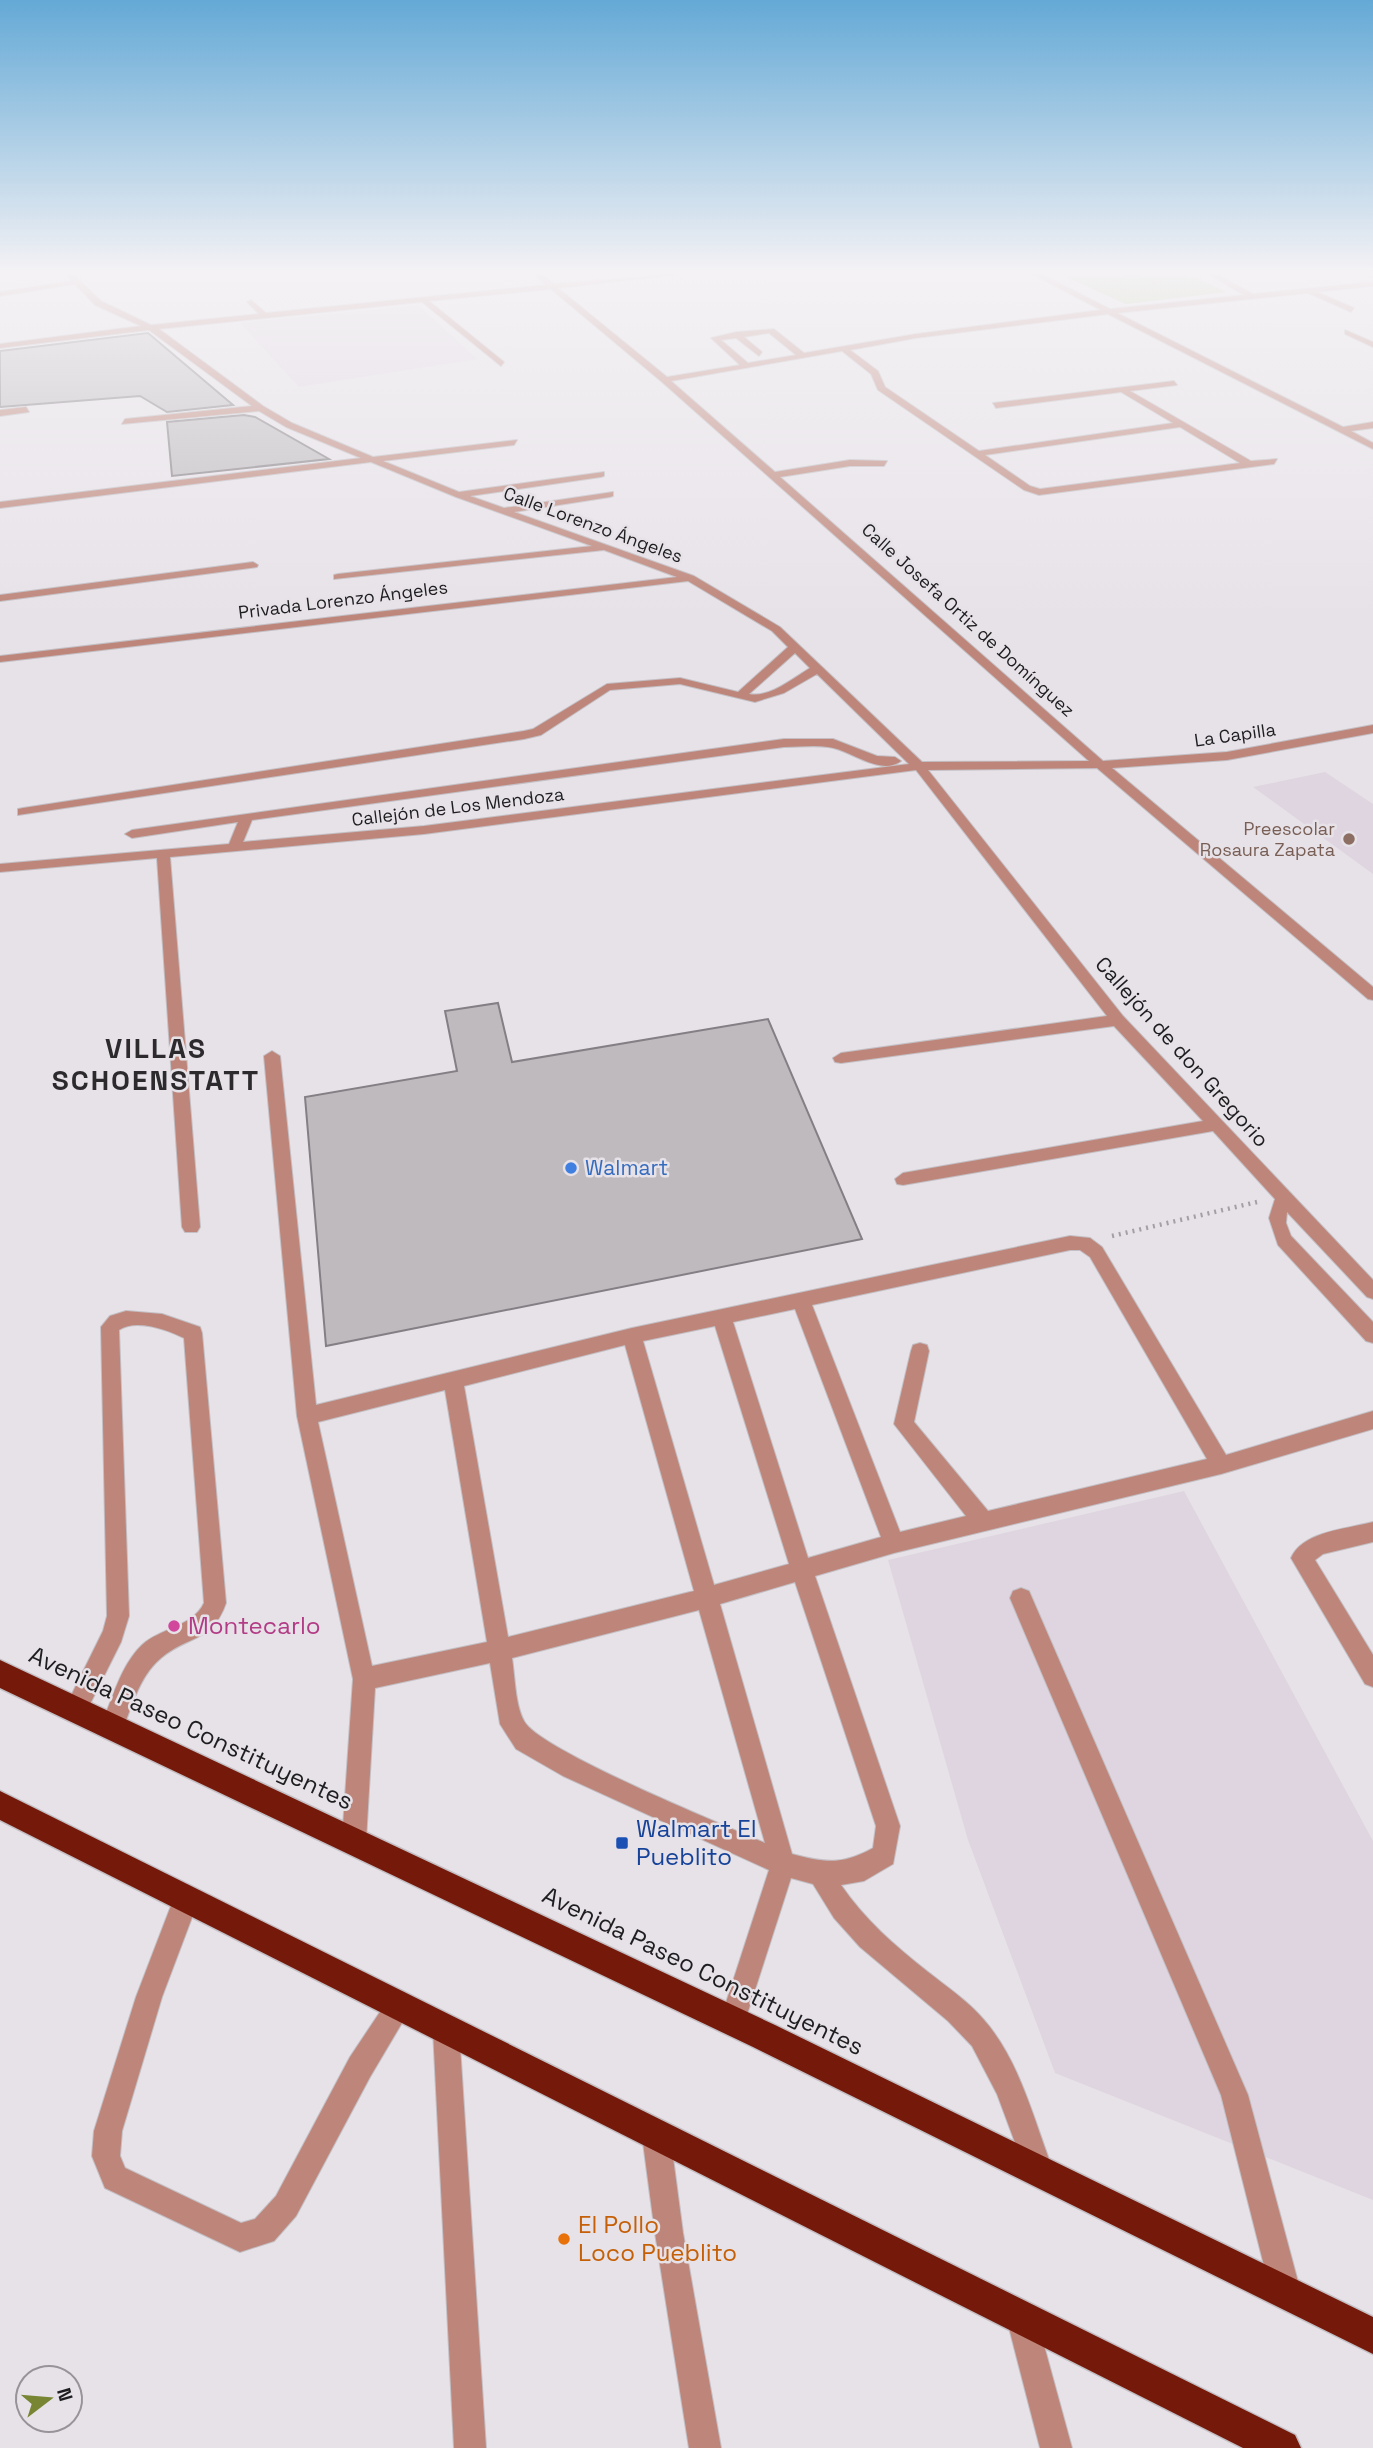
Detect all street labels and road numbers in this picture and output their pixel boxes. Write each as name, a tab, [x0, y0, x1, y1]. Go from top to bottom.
street label: Calle Lorenzo Ángeles	[501, 481, 686, 568]
street label: Calle Josefa Ortiz de Domínguez	[857, 518, 1080, 721]
street label: Privada Lorenzo Ángeles	[237, 575, 449, 624]
street label: La Capilla	[1193, 717, 1277, 752]
street label: Callejón de Los Mendoza	[350, 782, 565, 831]
street label: Callejón de don Gregorio	[1090, 951, 1275, 1153]
street label: Avenida Paseo Constituyentes	[24, 1639, 358, 1816]
street label: Avenida Paseo Constituyentes	[537, 1879, 869, 2062]

